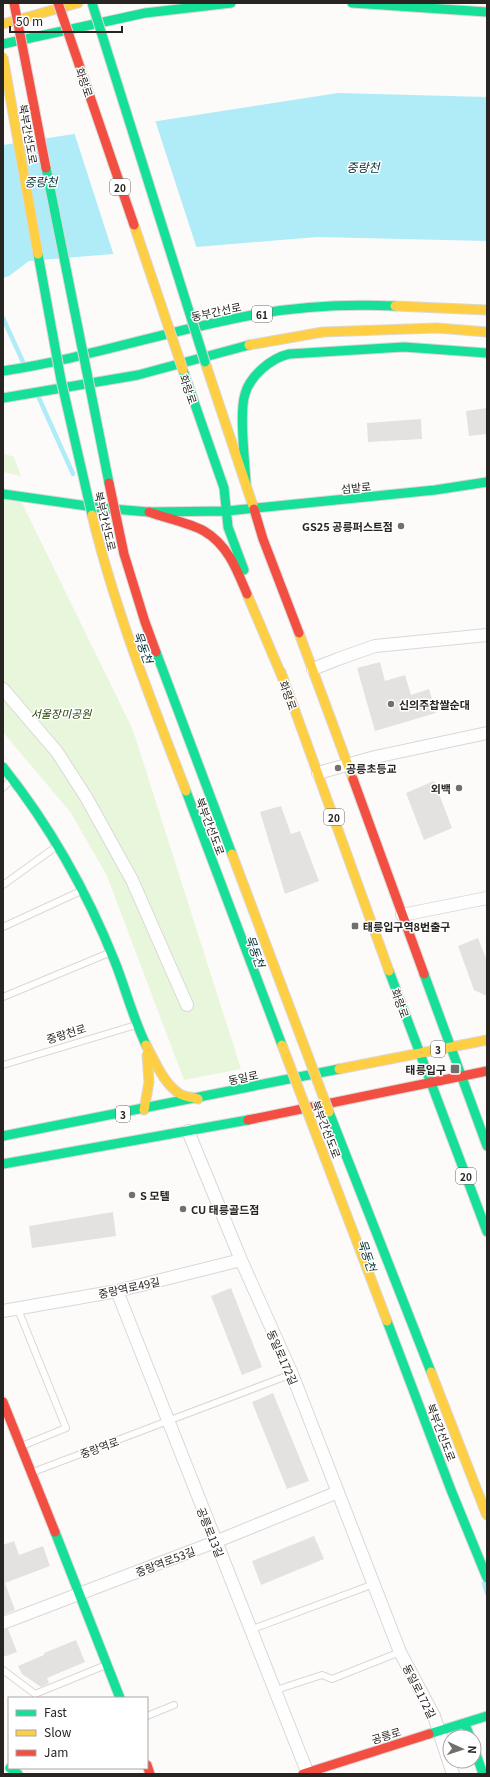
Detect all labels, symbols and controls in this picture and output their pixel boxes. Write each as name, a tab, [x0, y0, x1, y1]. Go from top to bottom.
scale bar	[10, 8, 122, 34]
text: 50 m	[16, 12, 43, 29]
street label: 화랑로	[72, 65, 98, 99]
street label: 북부간선도로	[16, 103, 42, 165]
water label: 중랑천	[346, 158, 382, 175]
water label: 중랑천	[24, 172, 60, 190]
road number: 20	[110, 179, 130, 195]
street label: 동부간선로	[190, 298, 242, 324]
road number: 61	[252, 306, 272, 322]
street label: 화랑로	[176, 372, 202, 406]
street label: 섬밭로	[340, 477, 372, 497]
street label: 북부간선도로	[91, 490, 121, 552]
place label: GS25 공릉퍼스트점	[302, 518, 393, 534]
marker: GS25 공릉퍼스트점	[396, 521, 406, 531]
water label: 묵동천	[130, 629, 158, 667]
street label: 화랑로	[276, 678, 302, 712]
place label: 신의주찹쌀순대	[399, 696, 470, 712]
marker: 신의주찹쌀순대	[386, 699, 396, 709]
park label: 서울장미공원	[31, 705, 92, 721]
place label: 공릉초등교	[346, 760, 397, 776]
marker: 공릉초등교	[333, 763, 343, 773]
place label: 외백	[431, 780, 451, 796]
marker: 외백	[454, 783, 464, 793]
street label: 북부간선도로	[193, 795, 229, 857]
road number: 20	[324, 809, 344, 825]
place label: 태릉입구역8번출구	[363, 918, 450, 934]
marker: 태릉입구역8번출구	[350, 921, 360, 931]
water label: 묵동천	[242, 933, 270, 971]
street label: 화랑로	[388, 986, 414, 1020]
street label: 중랑천로	[44, 1019, 88, 1047]
road number: 3	[431, 1041, 445, 1057]
place label: 태릉입구	[406, 1061, 446, 1077]
marker: 태릉입구	[449, 1063, 461, 1075]
street label: 동일로	[226, 1066, 260, 1088]
street label: 북부간선도로	[309, 1098, 345, 1160]
road number: 3	[116, 1106, 130, 1122]
road number: 20	[456, 1168, 476, 1184]
place label: S 모텔	[140, 1187, 170, 1203]
marker: S 모텔	[127, 1190, 137, 1200]
place label: CU 태릉골드점	[191, 1201, 259, 1217]
marker: CU 태릉골드점	[178, 1204, 188, 1214]
water label: 묵동천	[355, 1237, 382, 1275]
street label: 중랑역로49길	[97, 1273, 161, 1301]
street label: 동일로172길	[264, 1327, 302, 1387]
street label: 북부간선도로	[424, 1401, 460, 1463]
street label: 중랑역로	[77, 1433, 121, 1461]
street label: 공릉로13길	[194, 1505, 228, 1559]
street label: 중랑역로53길	[133, 1542, 197, 1580]
street label: 동일로172길	[400, 1661, 440, 1721]
legend	[8, 1697, 148, 1769]
text: Fast	[44, 1703, 67, 1720]
text: Slow	[44, 1723, 72, 1740]
street label: 공릉로	[369, 1723, 403, 1747]
north arrow	[442, 1729, 482, 1769]
text: Jam	[44, 1743, 68, 1760]
text: N	[465, 1745, 481, 1754]

